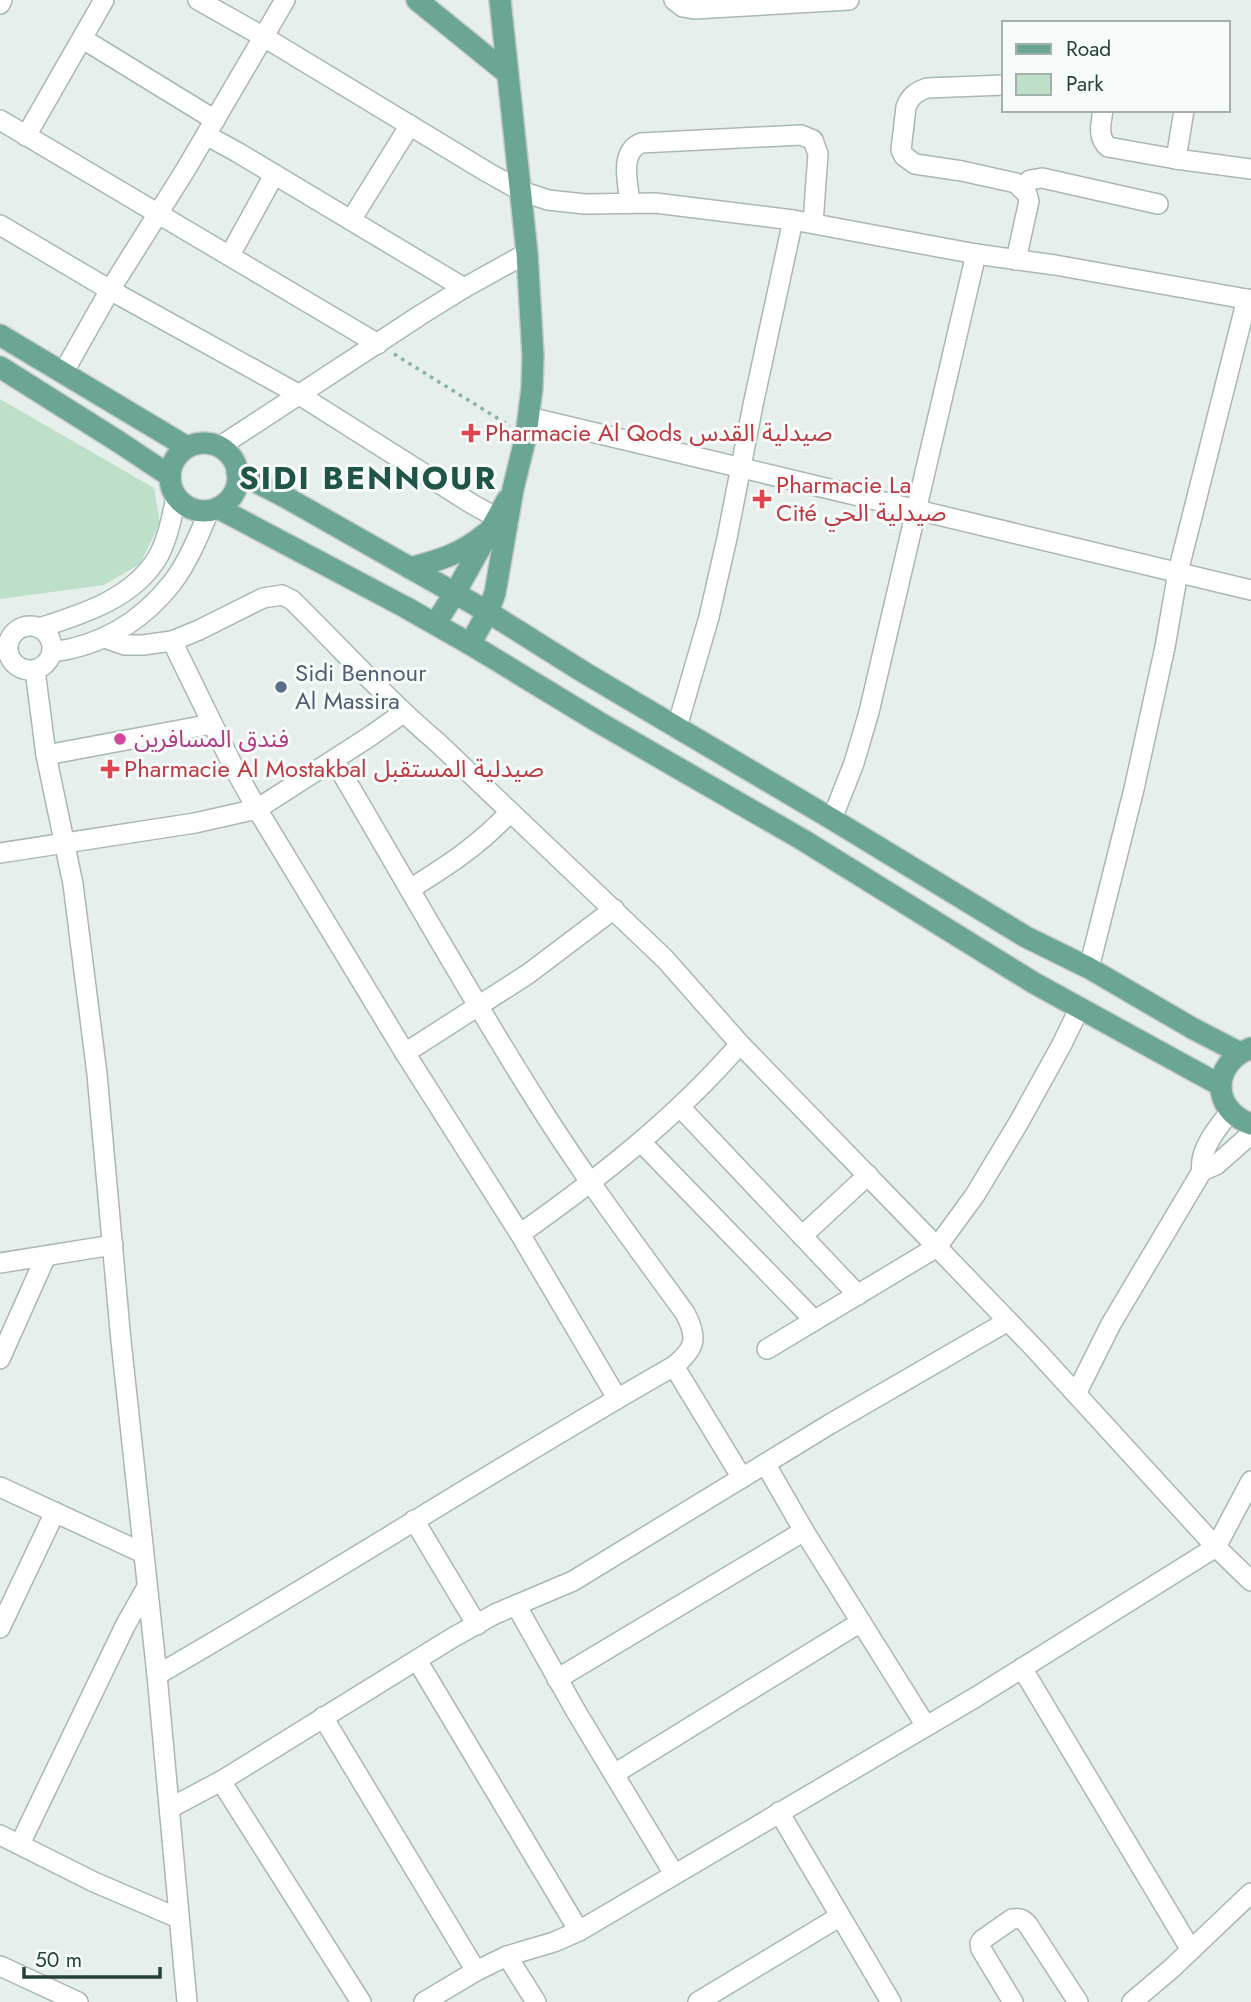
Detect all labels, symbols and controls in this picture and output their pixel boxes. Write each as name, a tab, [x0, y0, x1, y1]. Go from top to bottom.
legend	[1002, 21, 1230, 112]
text: Road	[1066, 34, 1111, 64]
text: Park	[1066, 69, 1104, 99]
place label: Pharmacie Al Qods صيدلية القدس	[485, 415, 832, 450]
marker: Pharmacie Al Qods صيدلية القدس	[463, 425, 479, 441]
district label: SIDI BENNOUR	[239, 455, 497, 501]
place label: Pharmacie La Cité صيدلية الحي	[776, 467, 946, 532]
marker: Pharmacie La Cité صيدلية الحي	[754, 491, 770, 507]
place label: Sidi Bennour Al Massira	[295, 655, 427, 718]
marker: Sidi Bennour Al Massira	[273, 679, 289, 695]
place label: فندق المسافرين	[134, 721, 289, 756]
marker: فندق المسافرين	[112, 731, 128, 747]
place label: Pharmacie Al Mostakbal صيدلية المستقبل	[124, 751, 544, 786]
marker: Pharmacie Al Mostakbal صيدلية المستقبل	[102, 761, 118, 777]
scale bar	[24, 1936, 161, 1980]
text: 50 m	[35, 1945, 82, 1975]

